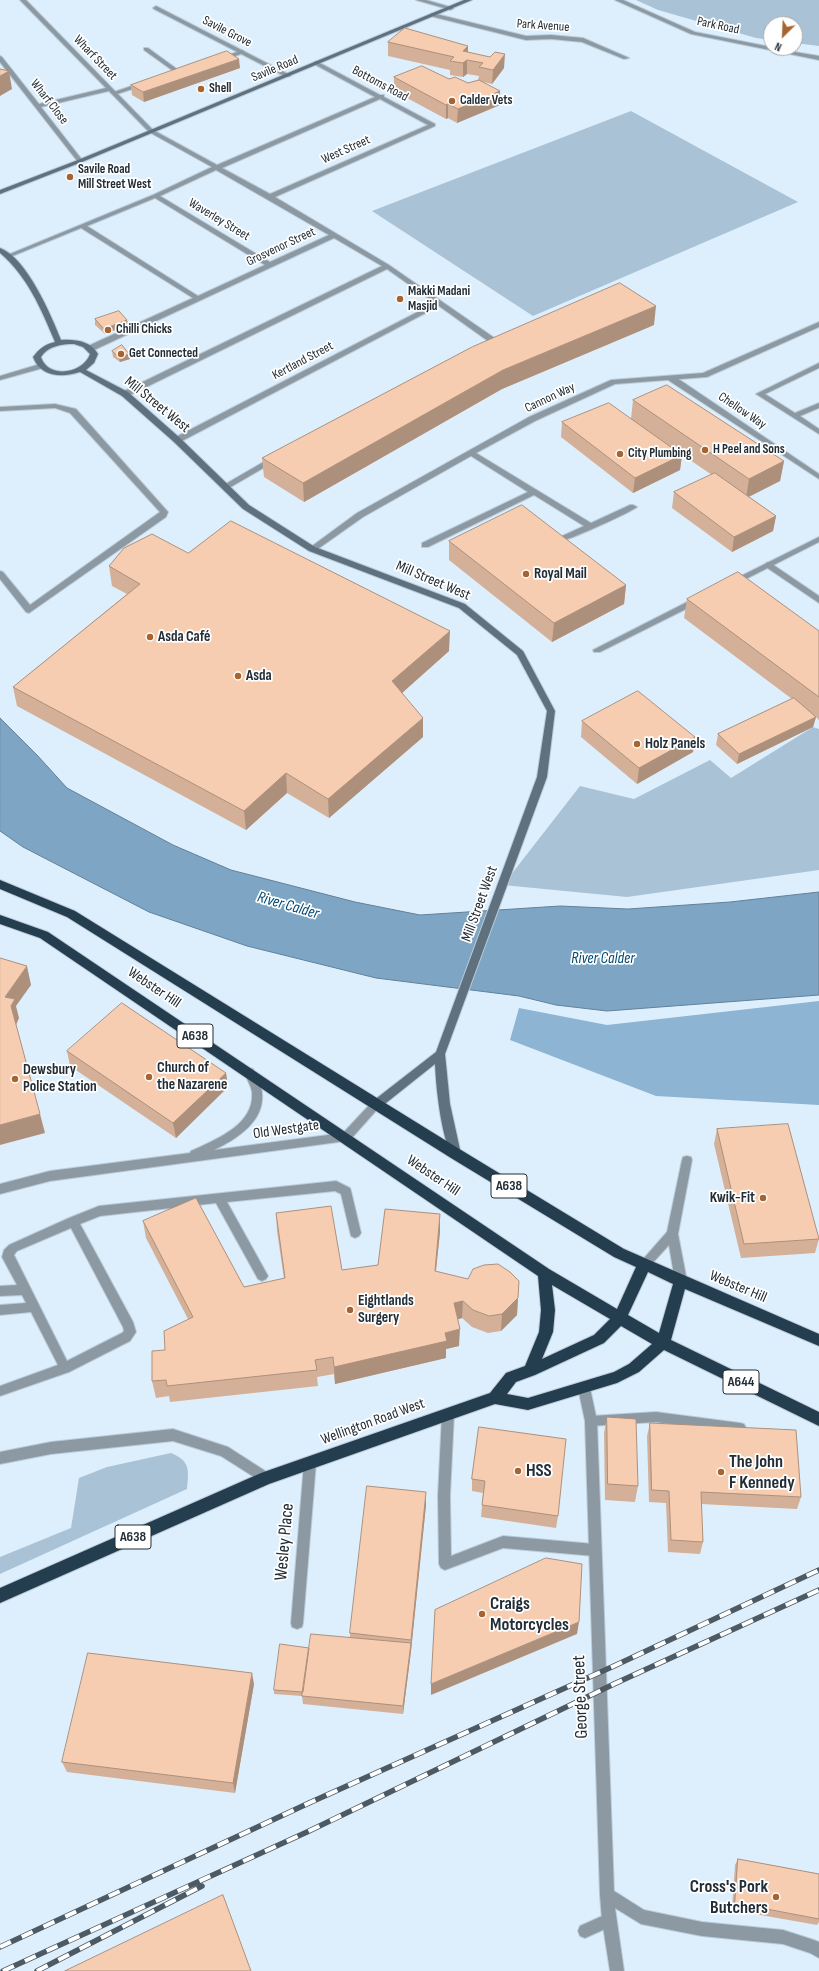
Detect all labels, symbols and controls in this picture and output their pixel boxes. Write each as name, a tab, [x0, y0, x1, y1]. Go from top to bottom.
street label: Savile Grove	[200, 13, 254, 51]
street label: Park Road	[695, 14, 741, 38]
street label: Park Avenue	[516, 16, 570, 36]
north arrow	[763, 16, 803, 56]
street label: Wharf Street	[70, 32, 120, 84]
text: N	[773, 39, 784, 54]
street label: Savile Road	[249, 52, 301, 86]
street label: Bottoms Road	[349, 63, 411, 105]
street label: Wharf Close	[27, 76, 71, 128]
place label: Shell	[209, 81, 231, 97]
marker: Shell	[196, 84, 206, 94]
place label: Calder Vets	[460, 93, 512, 109]
marker: Calder Vets	[447, 96, 457, 106]
street label: West Street	[319, 132, 373, 168]
place label: Savile Road Mill Street West	[78, 162, 151, 193]
marker: Savile Road Mill Street West	[65, 172, 75, 182]
street label: Waverley Street	[185, 196, 253, 244]
street label: Grosvenor Street	[244, 224, 318, 270]
place label: Makki Madani Masjid	[408, 284, 470, 315]
marker: Makki Madani Masjid	[395, 294, 405, 304]
place label: Chilli Chicks	[116, 322, 172, 338]
marker: Chilli Chicks	[103, 325, 113, 335]
street label: Kertland Street	[270, 338, 336, 384]
place label: Get Connected	[129, 346, 198, 362]
marker: Get Connected	[116, 349, 126, 359]
street label: Mill Street West	[121, 373, 193, 437]
street label: Cannon Way	[523, 380, 577, 416]
street label: Chellow Way	[715, 389, 769, 433]
place label: H Peel and Sons	[713, 442, 785, 458]
marker: H Peel and Sons	[700, 445, 710, 455]
place label: City Plumbing	[628, 446, 691, 462]
marker: City Plumbing	[615, 449, 625, 459]
street label: Mill Street West	[393, 557, 473, 605]
place label: Royal Mail	[534, 565, 587, 583]
marker: Royal Mail	[521, 569, 531, 579]
place label: Asda Café	[158, 628, 210, 646]
marker: Asda Café	[145, 632, 155, 642]
place label: Asda	[246, 667, 272, 685]
marker: Asda	[233, 671, 243, 681]
place label: Holz Panels	[645, 735, 705, 753]
marker: Holz Panels	[632, 739, 642, 749]
street label: Mill Street West	[458, 864, 502, 944]
water label: River Calder	[255, 888, 321, 924]
water label: River Calder	[571, 949, 635, 969]
street label: Webster Hill	[124, 964, 184, 1012]
road number: A638	[177, 1024, 213, 1048]
place label: Church of the Nazarene	[157, 1059, 227, 1094]
place label: Dewsbury Police Station	[23, 1061, 97, 1096]
marker: Church of the Nazarene	[144, 1072, 154, 1082]
marker: Dewsbury Police Station	[10, 1074, 20, 1084]
street label: Old Westgate	[252, 1116, 320, 1144]
street label: Webster Hill	[403, 1152, 463, 1200]
road number: A638	[491, 1174, 527, 1198]
place label: Kwik-Fit	[710, 1189, 755, 1207]
marker: Kwik-Fit	[758, 1193, 768, 1203]
street label: Webster Hill	[707, 1267, 769, 1307]
place label: Eightlands Surgery	[358, 1292, 414, 1327]
marker: Eightlands Surgery	[345, 1305, 355, 1315]
road number: A644	[723, 1370, 759, 1394]
street label: Wellington Road West	[319, 1395, 427, 1449]
place label: The John F Kennedy	[729, 1451, 795, 1494]
place label: HSS	[526, 1460, 552, 1482]
marker: HSS	[513, 1466, 523, 1476]
marker: The John F Kennedy	[716, 1467, 726, 1477]
street label: Wesley Place	[271, 1502, 299, 1582]
road number: A638	[115, 1525, 151, 1549]
place label: Craigs Motorcycles	[490, 1593, 569, 1636]
marker: Craigs Motorcycles	[477, 1609, 487, 1619]
street label: George Street	[569, 1655, 593, 1739]
place label: Cross's Pork Butchers	[690, 1876, 768, 1918]
marker: Cross's Pork Butchers	[771, 1892, 781, 1902]

